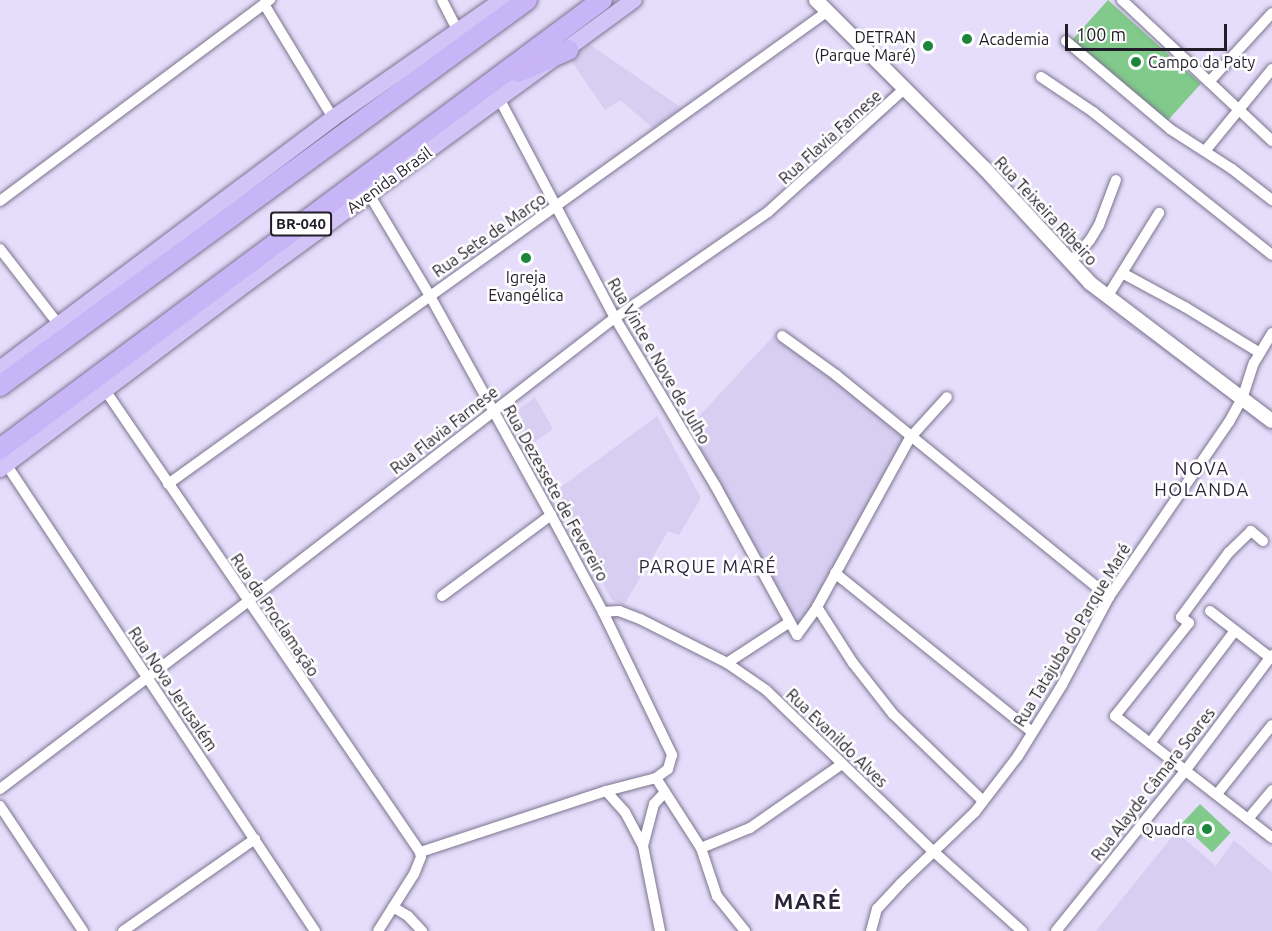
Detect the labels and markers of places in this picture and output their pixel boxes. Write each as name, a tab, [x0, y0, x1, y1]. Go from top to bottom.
place label: DETRAN (Parque Maré)	[814, 27, 916, 65]
place label: Academia	[979, 29, 1049, 49]
marker: Academia	[960, 32, 974, 46]
marker: DETRAN (Parque Maré)	[921, 39, 935, 53]
place label: Campo da Paty	[1148, 52, 1255, 72]
marker: Campo da Paty	[1129, 55, 1143, 69]
marker: Igreja Evangélica	[519, 251, 533, 265]
place label: Igreja Evangélica	[488, 267, 564, 305]
place label: Quadra	[1142, 819, 1195, 839]
marker: Quadra	[1200, 822, 1214, 836]

